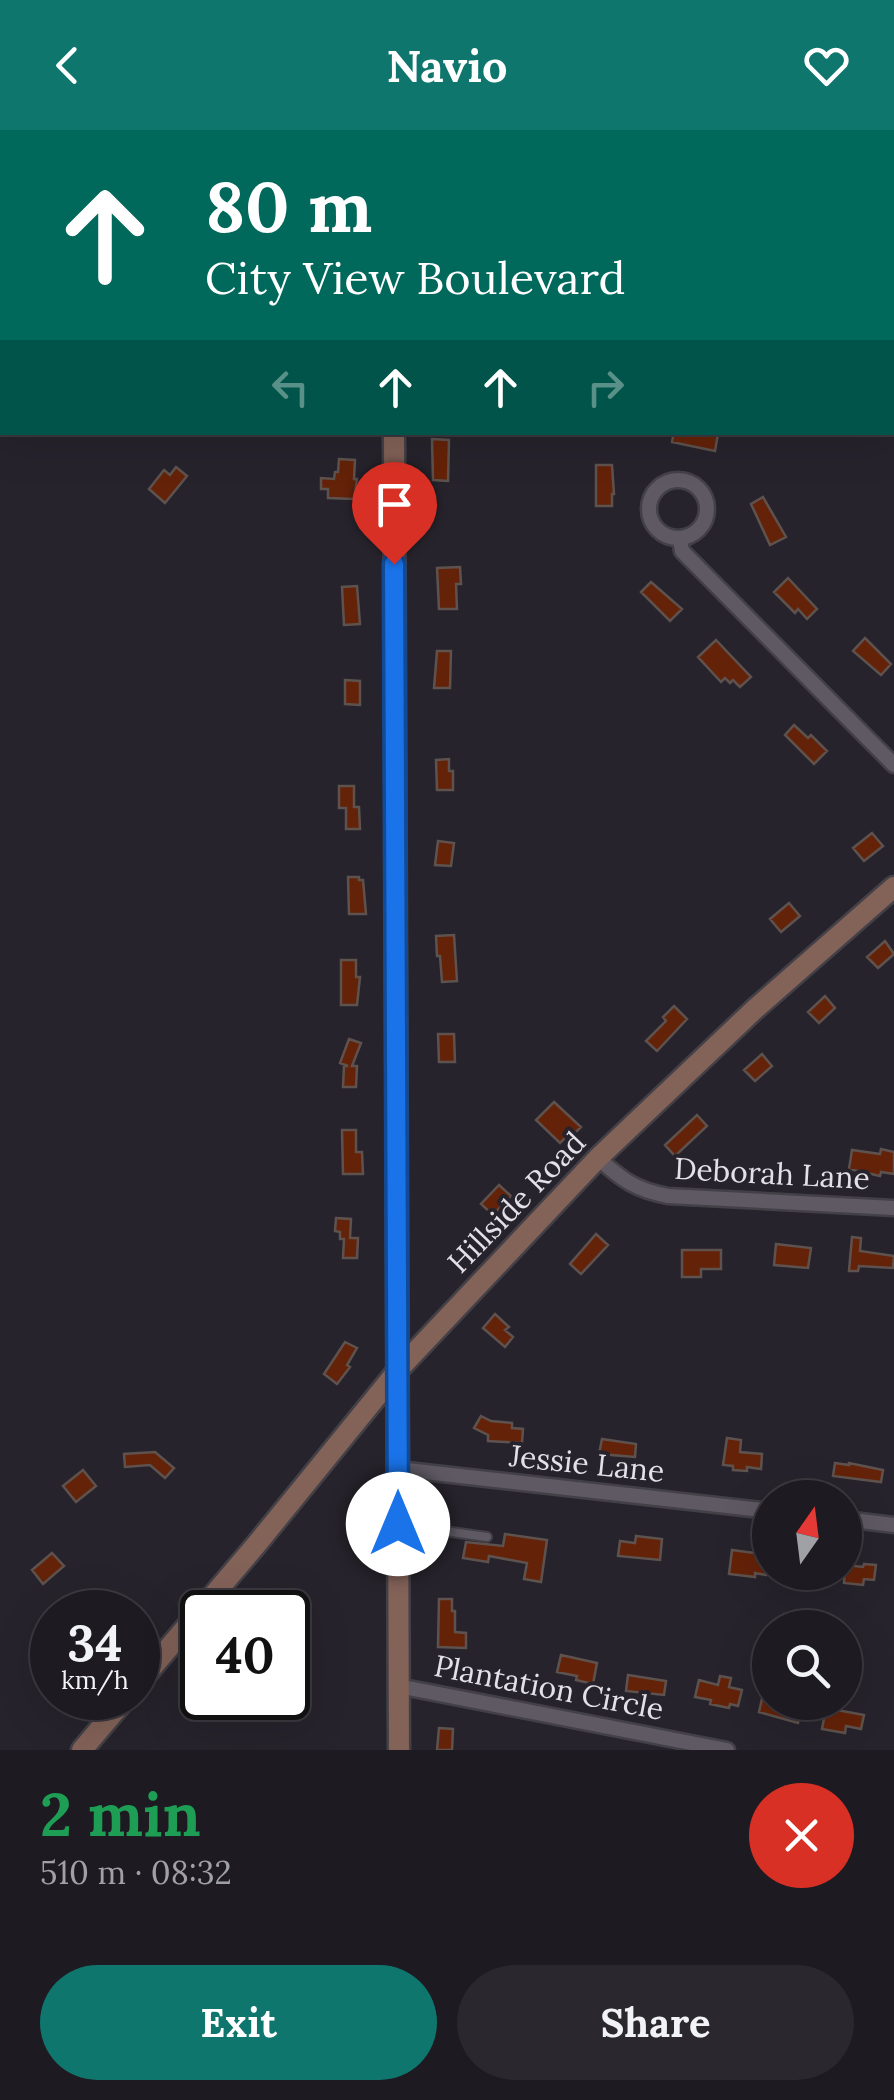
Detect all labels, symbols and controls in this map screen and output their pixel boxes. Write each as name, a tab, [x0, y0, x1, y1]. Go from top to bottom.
text: Navio	[386, 37, 508, 94]
icon: back	[40, 38, 95, 93]
icon: heart	[799, 38, 854, 93]
text: 80 m	[205, 162, 372, 251]
icon: ahead	[40, 170, 170, 300]
text: City View Boulevard	[205, 249, 626, 306]
icon: left	[263, 360, 318, 415]
icon: ahead	[368, 360, 423, 415]
icon: ahead	[473, 360, 528, 415]
icon: right	[578, 360, 633, 415]
pin	[352, 462, 437, 565]
icon: arrive	[367, 477, 422, 532]
street label: Hillside Road	[439, 1123, 593, 1281]
street label: Deborah Lane	[673, 1149, 871, 1197]
street label: Jessie Lane	[507, 1436, 666, 1490]
position arrow	[346, 1472, 450, 1576]
north arrow	[752, 1480, 862, 1590]
map controls	[752, 1480, 862, 1720]
speed limit sign: 40	[180, 1590, 310, 1720]
button: search	[752, 1610, 862, 1720]
text: 34	[67, 1611, 123, 1675]
street label: Plantation Circle	[431, 1646, 667, 1728]
text: km/h	[61, 1664, 129, 1696]
text: 2 min	[40, 1776, 201, 1852]
button: close	[749, 1783, 854, 1888]
text: 510 m · 08:32	[40, 1852, 232, 1893]
button: Exit	[40, 1965, 437, 2080]
button: Share	[457, 1965, 854, 2080]

